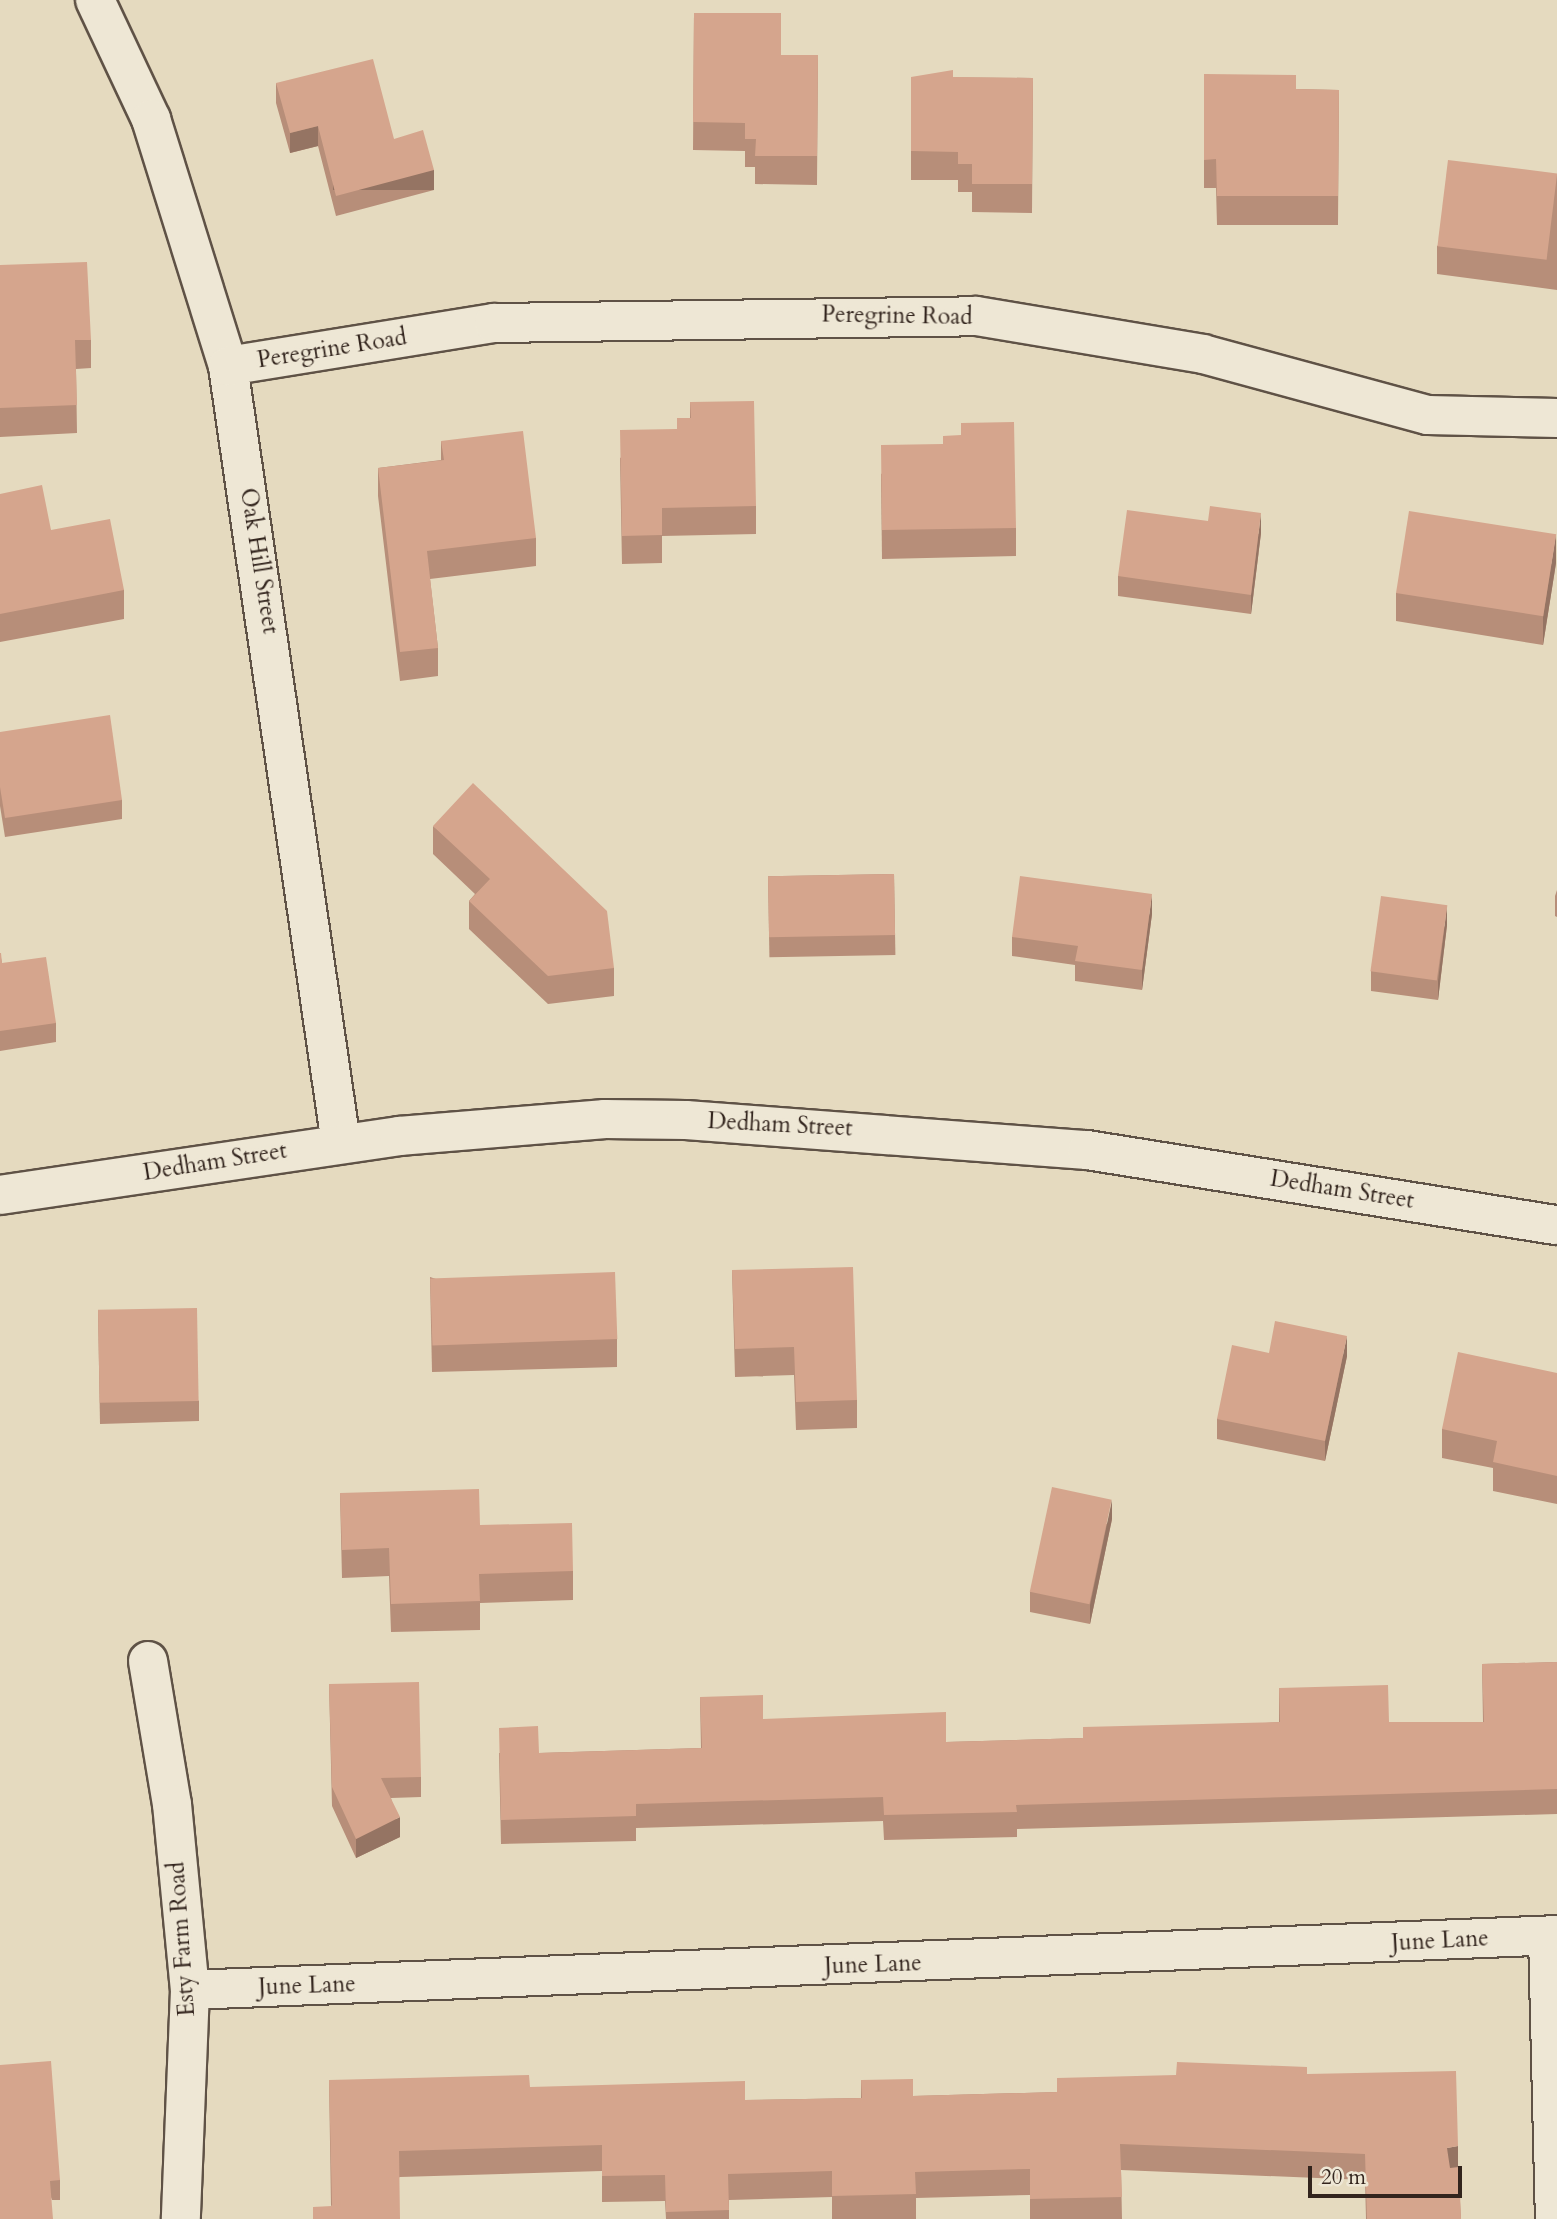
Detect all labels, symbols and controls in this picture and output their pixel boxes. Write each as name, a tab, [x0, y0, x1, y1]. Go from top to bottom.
street label: Peregrine Road	[821, 301, 973, 331]
street label: Peregrine Road	[255, 324, 409, 374]
street label: Oak Hill Street	[234, 486, 284, 636]
street label: Dedham Street	[707, 1107, 853, 1143]
street label: Dedham Street	[141, 1137, 289, 1187]
street label: Dedham Street	[1268, 1165, 1416, 1215]
street label: Esty Farm Road	[163, 1861, 201, 2017]
street label: June Lane	[1391, 1925, 1489, 1957]
street label: June Lane	[824, 1950, 922, 1980]
street label: June Lane	[258, 1971, 356, 2001]
scale bar	[1312, 2152, 1466, 2196]
text: 20 m	[1321, 2163, 1366, 2192]

